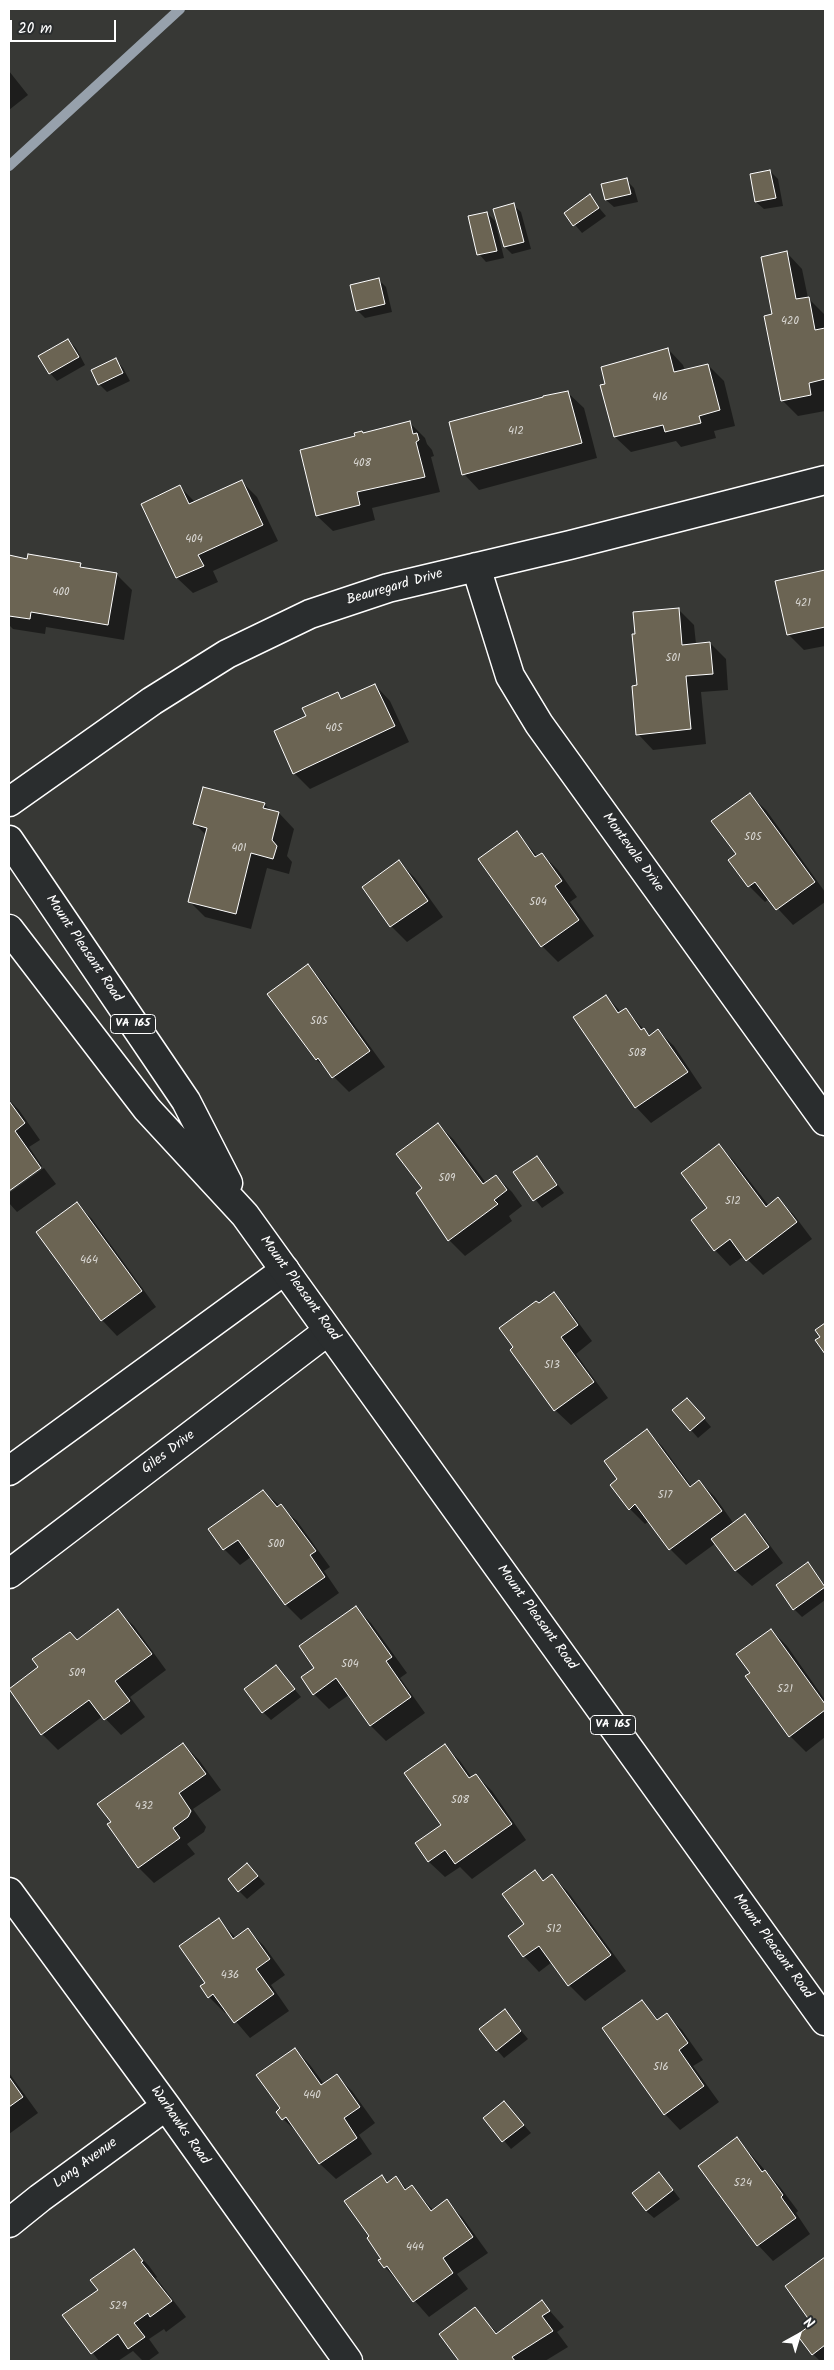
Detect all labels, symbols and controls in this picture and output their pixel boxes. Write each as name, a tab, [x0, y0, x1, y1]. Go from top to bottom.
scale bar	[12, 10, 119, 42]
text: 20 m	[18, 17, 52, 41]
house number: 420	[781, 315, 799, 329]
house number: 416	[652, 391, 668, 405]
house number: 412	[508, 425, 524, 439]
house number: 408	[353, 457, 371, 471]
house number: 404	[185, 533, 203, 547]
street label: Beauregard Drive	[345, 566, 445, 610]
house number: 400	[52, 586, 70, 600]
house number: 421	[795, 597, 811, 611]
house number: 501	[666, 652, 680, 666]
house number: 405	[325, 722, 343, 736]
street label: Montevale Drive	[598, 810, 666, 896]
house number: 505	[744, 831, 762, 845]
house number: 401	[231, 842, 247, 856]
street label: Mount Pleasant Road	[41, 892, 125, 1006]
house number: 504	[529, 896, 547, 910]
road number: VA 165	[110, 1014, 156, 1034]
house number: 505	[310, 1015, 328, 1029]
house number: 508	[628, 1047, 646, 1061]
house number: 509	[439, 1172, 455, 1186]
house number: 512	[725, 1195, 741, 1209]
street label: Mount Pleasant Road	[255, 1233, 343, 1345]
house number: 464	[80, 1254, 98, 1268]
house number: 513	[544, 1359, 560, 1373]
street label: Giles Drive	[139, 1428, 199, 1478]
house number: 517	[658, 1489, 672, 1503]
house number: 500	[268, 1538, 284, 1552]
street label: Mount Pleasant Road	[492, 1562, 580, 1674]
house number: 504	[341, 1658, 359, 1672]
house number: 509	[69, 1667, 85, 1681]
house number: 521	[777, 1683, 793, 1697]
road number: VA 165	[590, 1716, 636, 1734]
house number: 508	[451, 1794, 469, 1808]
house number: 432	[135, 1800, 153, 1814]
street label: Mount Pleasant Road	[728, 1891, 816, 2003]
house number: 512	[546, 1923, 562, 1937]
house number: 436	[221, 1969, 239, 1983]
house number: 516	[653, 2061, 669, 2075]
street label: Warhawks Road	[146, 2084, 212, 2168]
house number: 440	[303, 2089, 321, 2103]
street label: Long Avenue	[51, 2135, 121, 2193]
house number: 524	[734, 2177, 752, 2191]
house number: 444	[406, 2241, 424, 2255]
house number: 529	[109, 2300, 127, 2314]
north arrow	[774, 2310, 824, 2360]
text: N	[798, 2312, 819, 2335]

